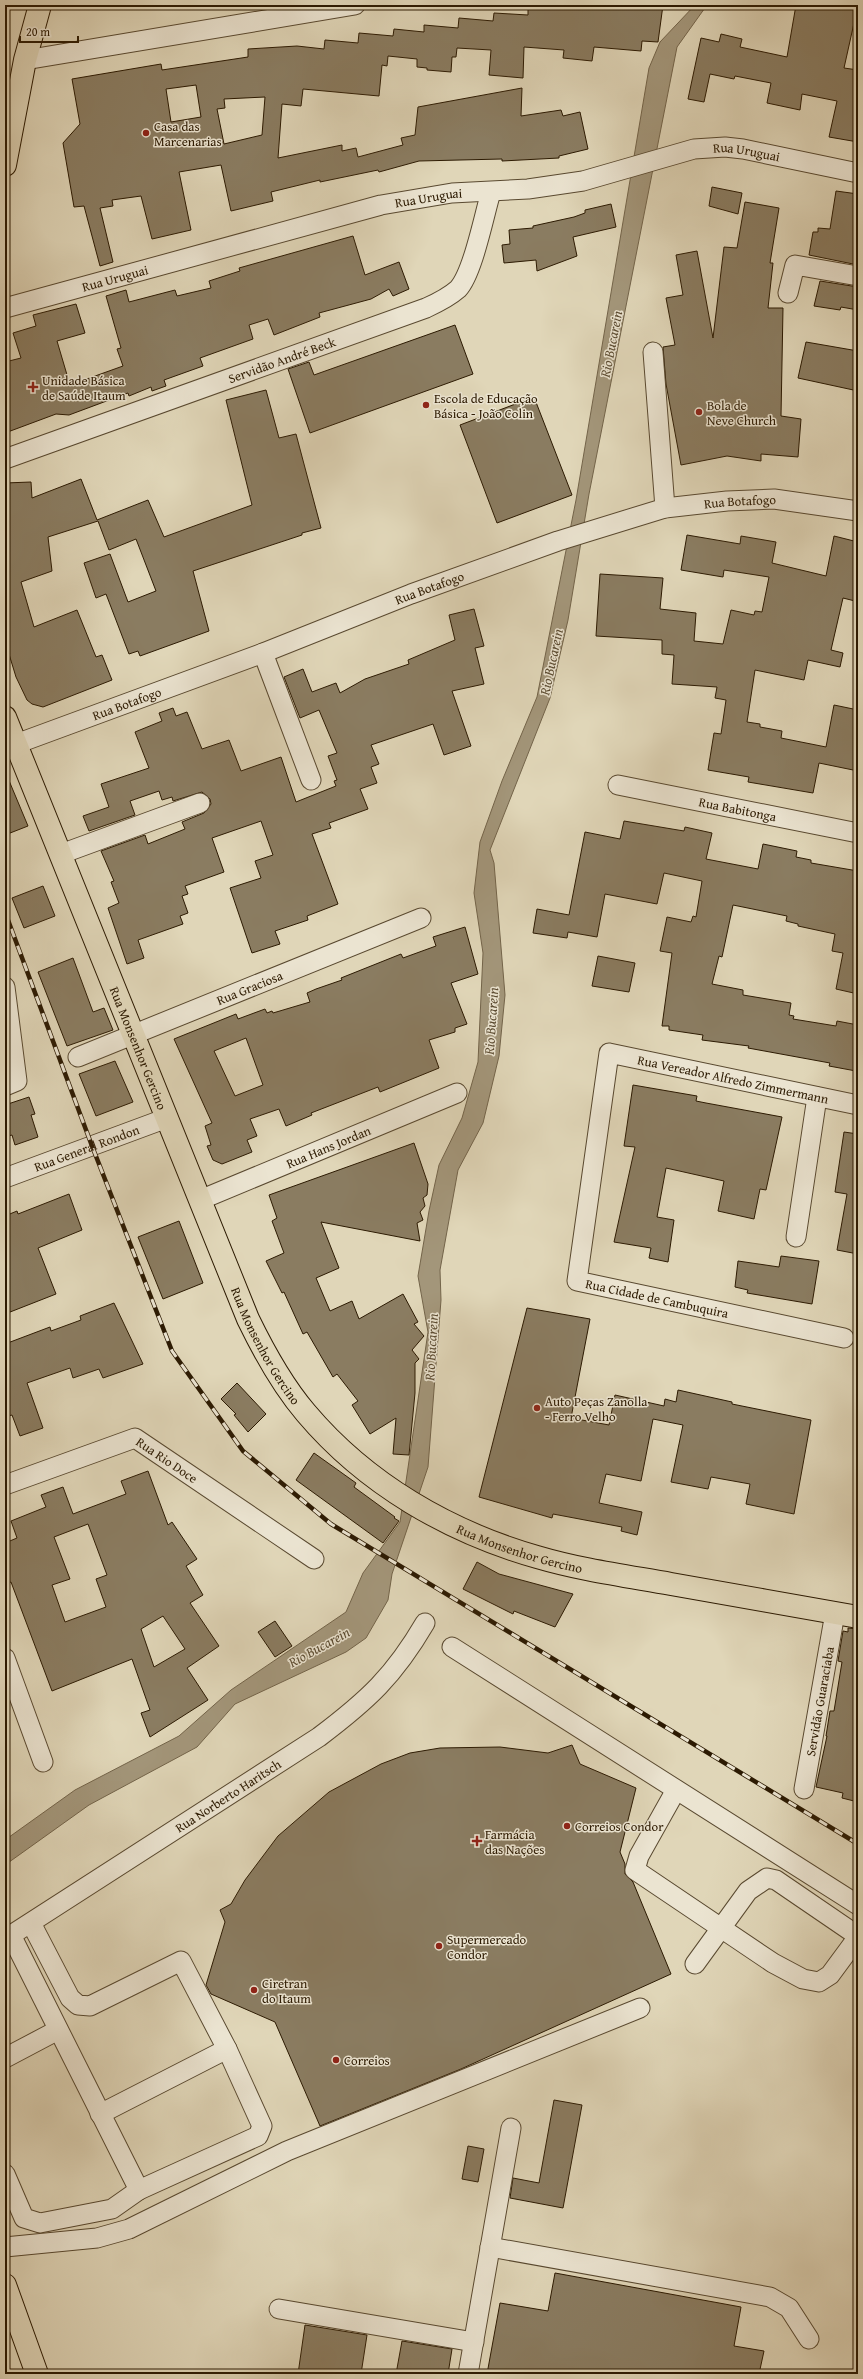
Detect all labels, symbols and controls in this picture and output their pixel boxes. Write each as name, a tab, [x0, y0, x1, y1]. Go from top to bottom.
scale bar	[20, 18, 78, 44]
text: 20 m	[26, 23, 50, 40]
place label: Casa das Marcenarias	[154, 117, 222, 151]
marker: Casa das Marcenarias	[141, 128, 151, 138]
street label: Rua Uruguai	[712, 138, 782, 167]
street label: Rua Uruguai	[394, 183, 463, 212]
street label: Rua Uruguai	[80, 260, 151, 296]
water label: Rio Bucarein	[595, 309, 627, 380]
street label: Servidão André Beck	[226, 332, 339, 388]
place label: Unidade Básica de Saúde Itaum	[42, 371, 126, 405]
marker: Unidade Básica de Saúde Itaum	[27, 381, 39, 393]
place label: Escola de Educação Básica - João Colin	[434, 389, 538, 423]
place label: Bola de Neve Church	[707, 396, 777, 430]
marker: Escola de Educação Básica - João Colin	[421, 400, 431, 410]
marker: Bola de Neve Church	[694, 407, 704, 417]
street label: Rua Botafogo	[703, 490, 777, 514]
street label: Rua Botafogo	[392, 567, 467, 609]
water label: Rio Bucarein	[534, 627, 568, 698]
street label: Rua Botafogo	[90, 682, 164, 725]
street label: Rua Babitonga	[697, 792, 779, 827]
street label: Rua Graciosa	[214, 966, 286, 1010]
street label: Rua Monsenhor Gercino	[105, 984, 172, 1113]
water label: Rio Bucarein	[479, 987, 503, 1056]
street label: Rua Vereador Alfredo Zimmermann	[636, 1050, 831, 1109]
street label: Rua General Rondon	[31, 1120, 143, 1176]
street label: Rua Hans Jordan	[283, 1121, 374, 1173]
street label: Rua Cidade de Cambuquira	[584, 1274, 731, 1323]
street label: Rua Monsenhor Gercino	[226, 1284, 305, 1409]
water label: Rio Bucarein	[419, 1313, 443, 1382]
place label: Auto Peças Zanolla - Ferro Velho	[545, 1392, 648, 1426]
marker: Auto Peças Zanolla - Ferro Velho	[532, 1403, 542, 1413]
street label: Rua Rio Doce	[132, 1432, 201, 1488]
street label: Rua Monsenhor Gercino	[454, 1519, 584, 1578]
water label: Rio Bucarein	[284, 1622, 353, 1673]
street label: Servidão Guaraciaba	[801, 1644, 839, 1758]
street label: Rua Norberto Haritsch	[171, 1754, 286, 1837]
place label: Correios Condor	[575, 1817, 664, 1836]
marker: Correios Condor	[562, 1821, 572, 1831]
place label: Farmácia das Nações	[485, 1825, 544, 1859]
marker: Farmácia das Nações	[472, 1836, 482, 1846]
place label: Supermercado Condor	[447, 1930, 527, 1964]
marker: Supermercado Condor	[434, 1941, 444, 1951]
place label: Ciretran do Itaum	[262, 1974, 311, 2008]
marker: Ciretran do Itaum	[249, 1985, 259, 1995]
place label: Correios	[344, 2051, 390, 2070]
marker: Correios	[331, 2055, 341, 2065]

